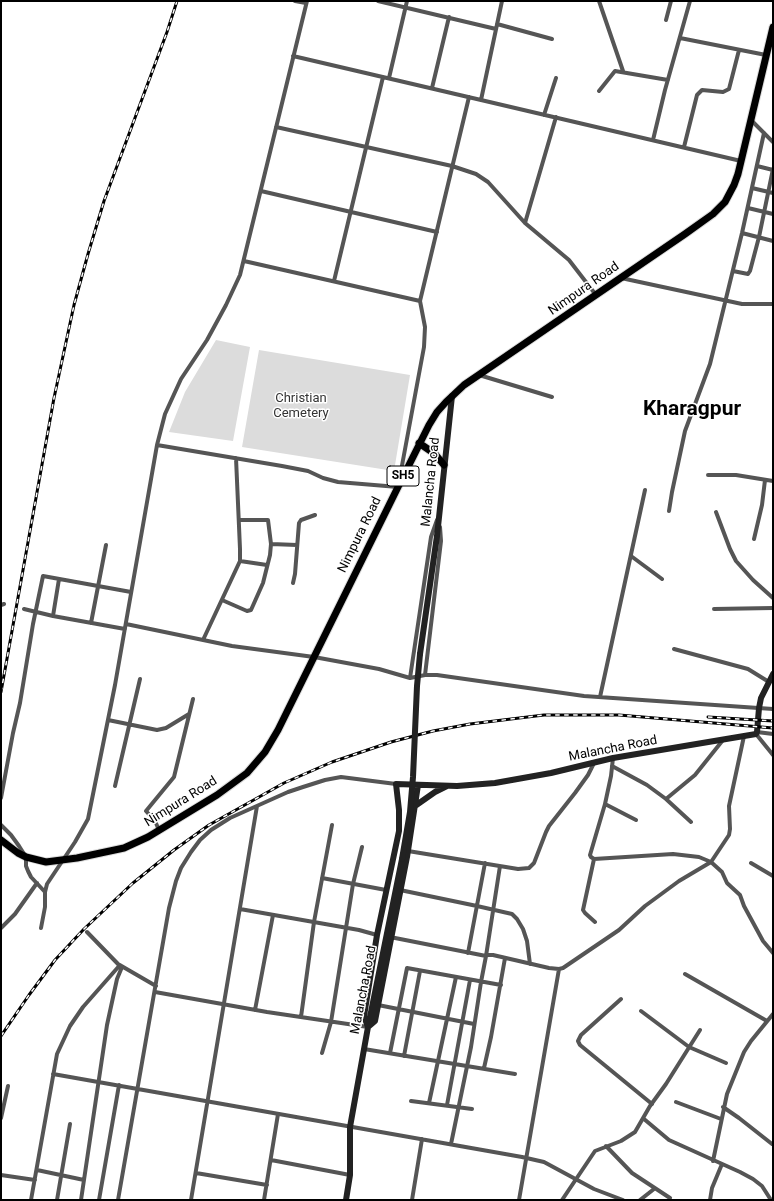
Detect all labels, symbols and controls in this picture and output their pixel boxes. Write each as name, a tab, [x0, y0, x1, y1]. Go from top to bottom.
street label: Nimpura Road	[546, 259, 622, 319]
park label: Christian Cemetery	[273, 391, 329, 422]
district label: Kharagpur	[643, 397, 741, 423]
street label: Malancha Road	[419, 436, 443, 528]
road number: SH5	[387, 466, 419, 486]
street label: Nimpura Road	[335, 494, 385, 576]
street label: Malancha Road	[567, 733, 659, 765]
street label: Nimpura Road	[142, 774, 220, 830]
street label: Malancha Road	[348, 944, 380, 1036]

